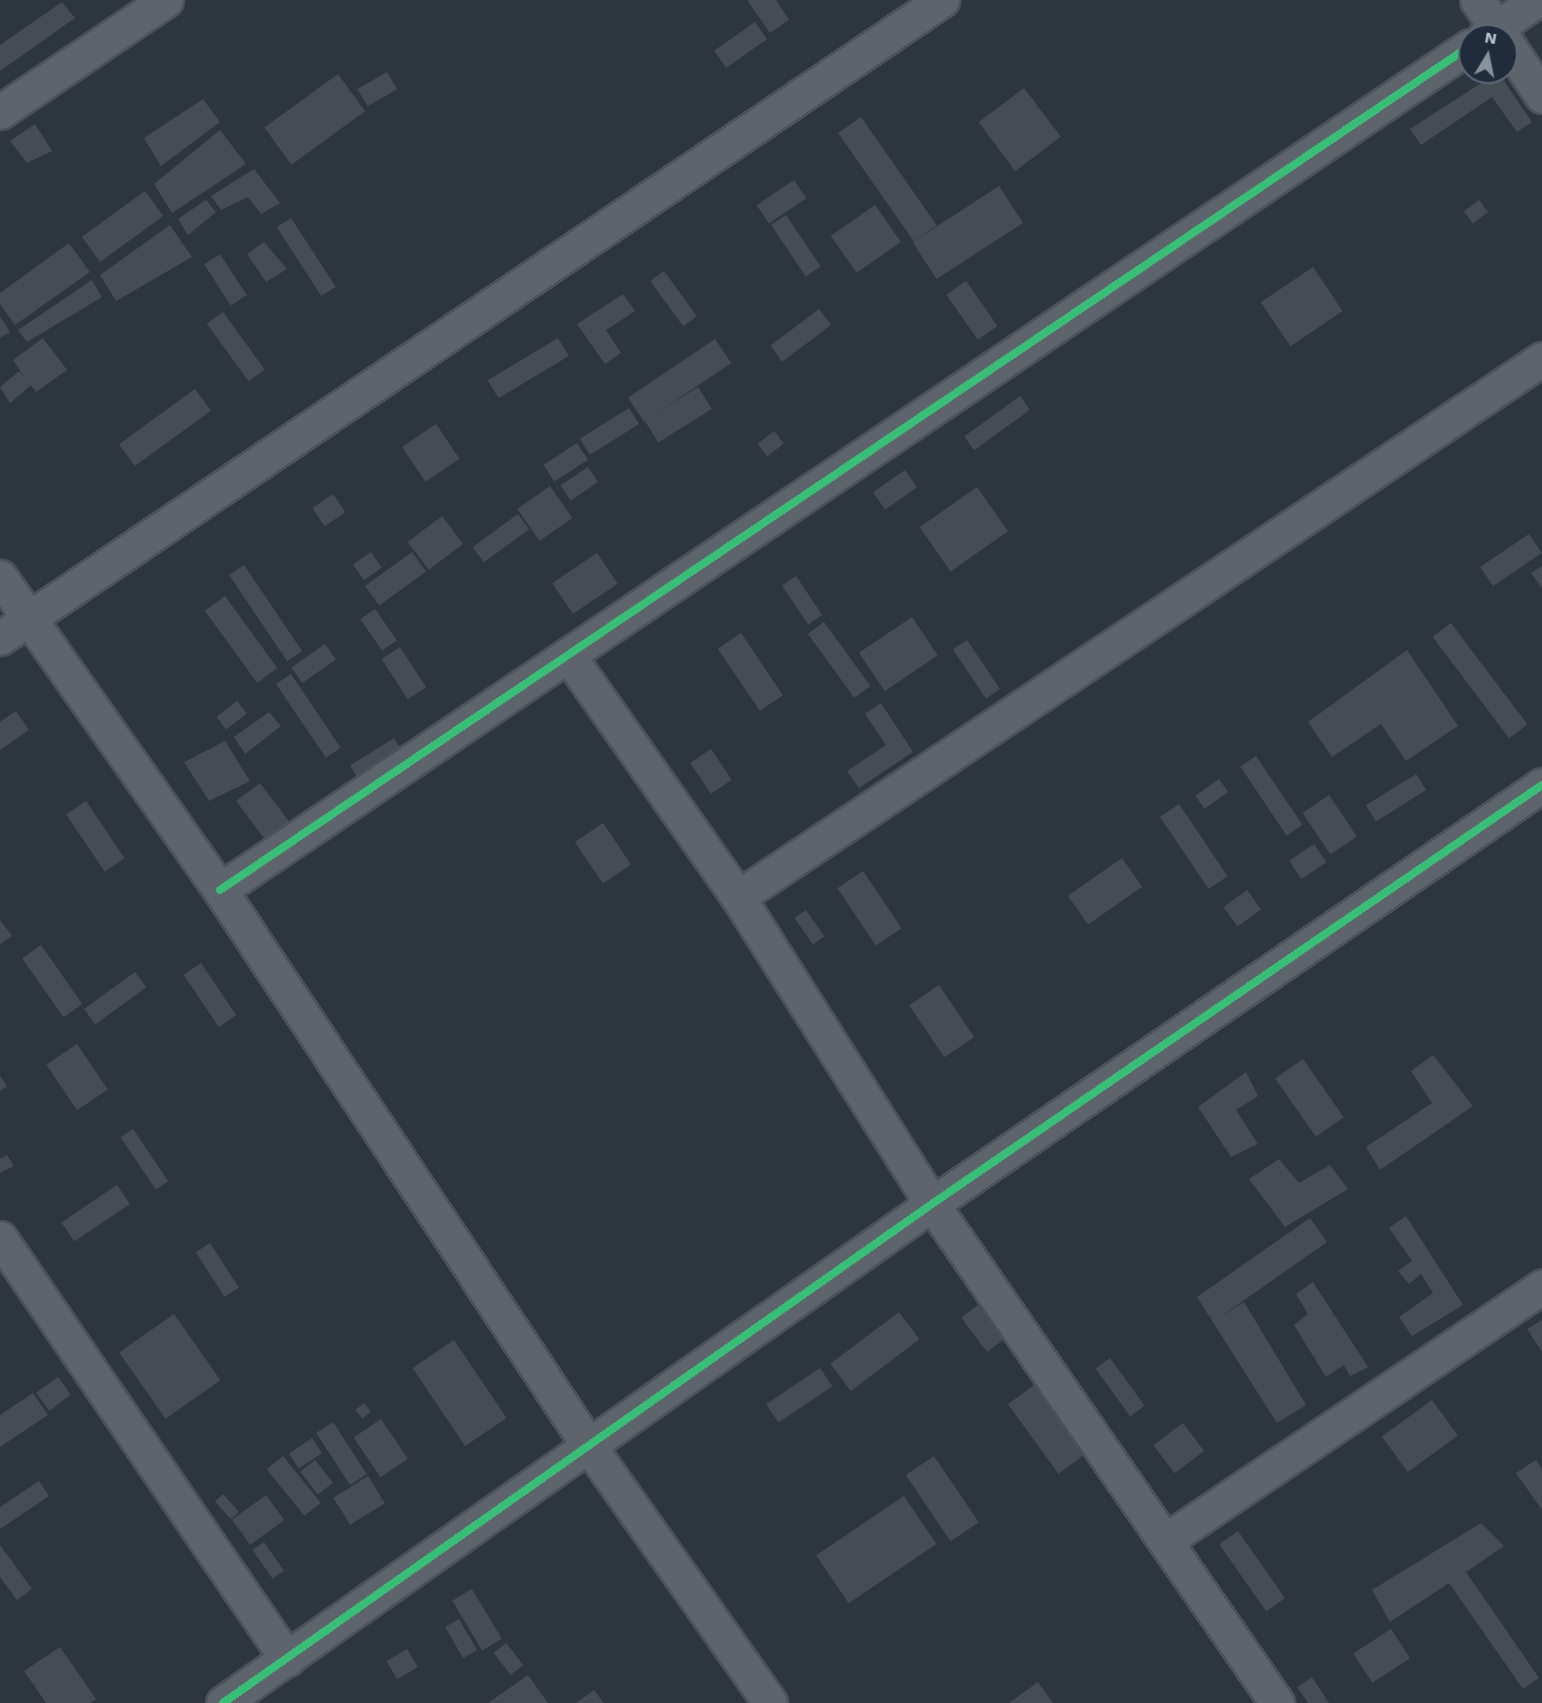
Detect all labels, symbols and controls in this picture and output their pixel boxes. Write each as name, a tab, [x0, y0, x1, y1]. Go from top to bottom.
north arrow	[1458, 24, 1518, 84]
text: N	[1483, 27, 1498, 48]

